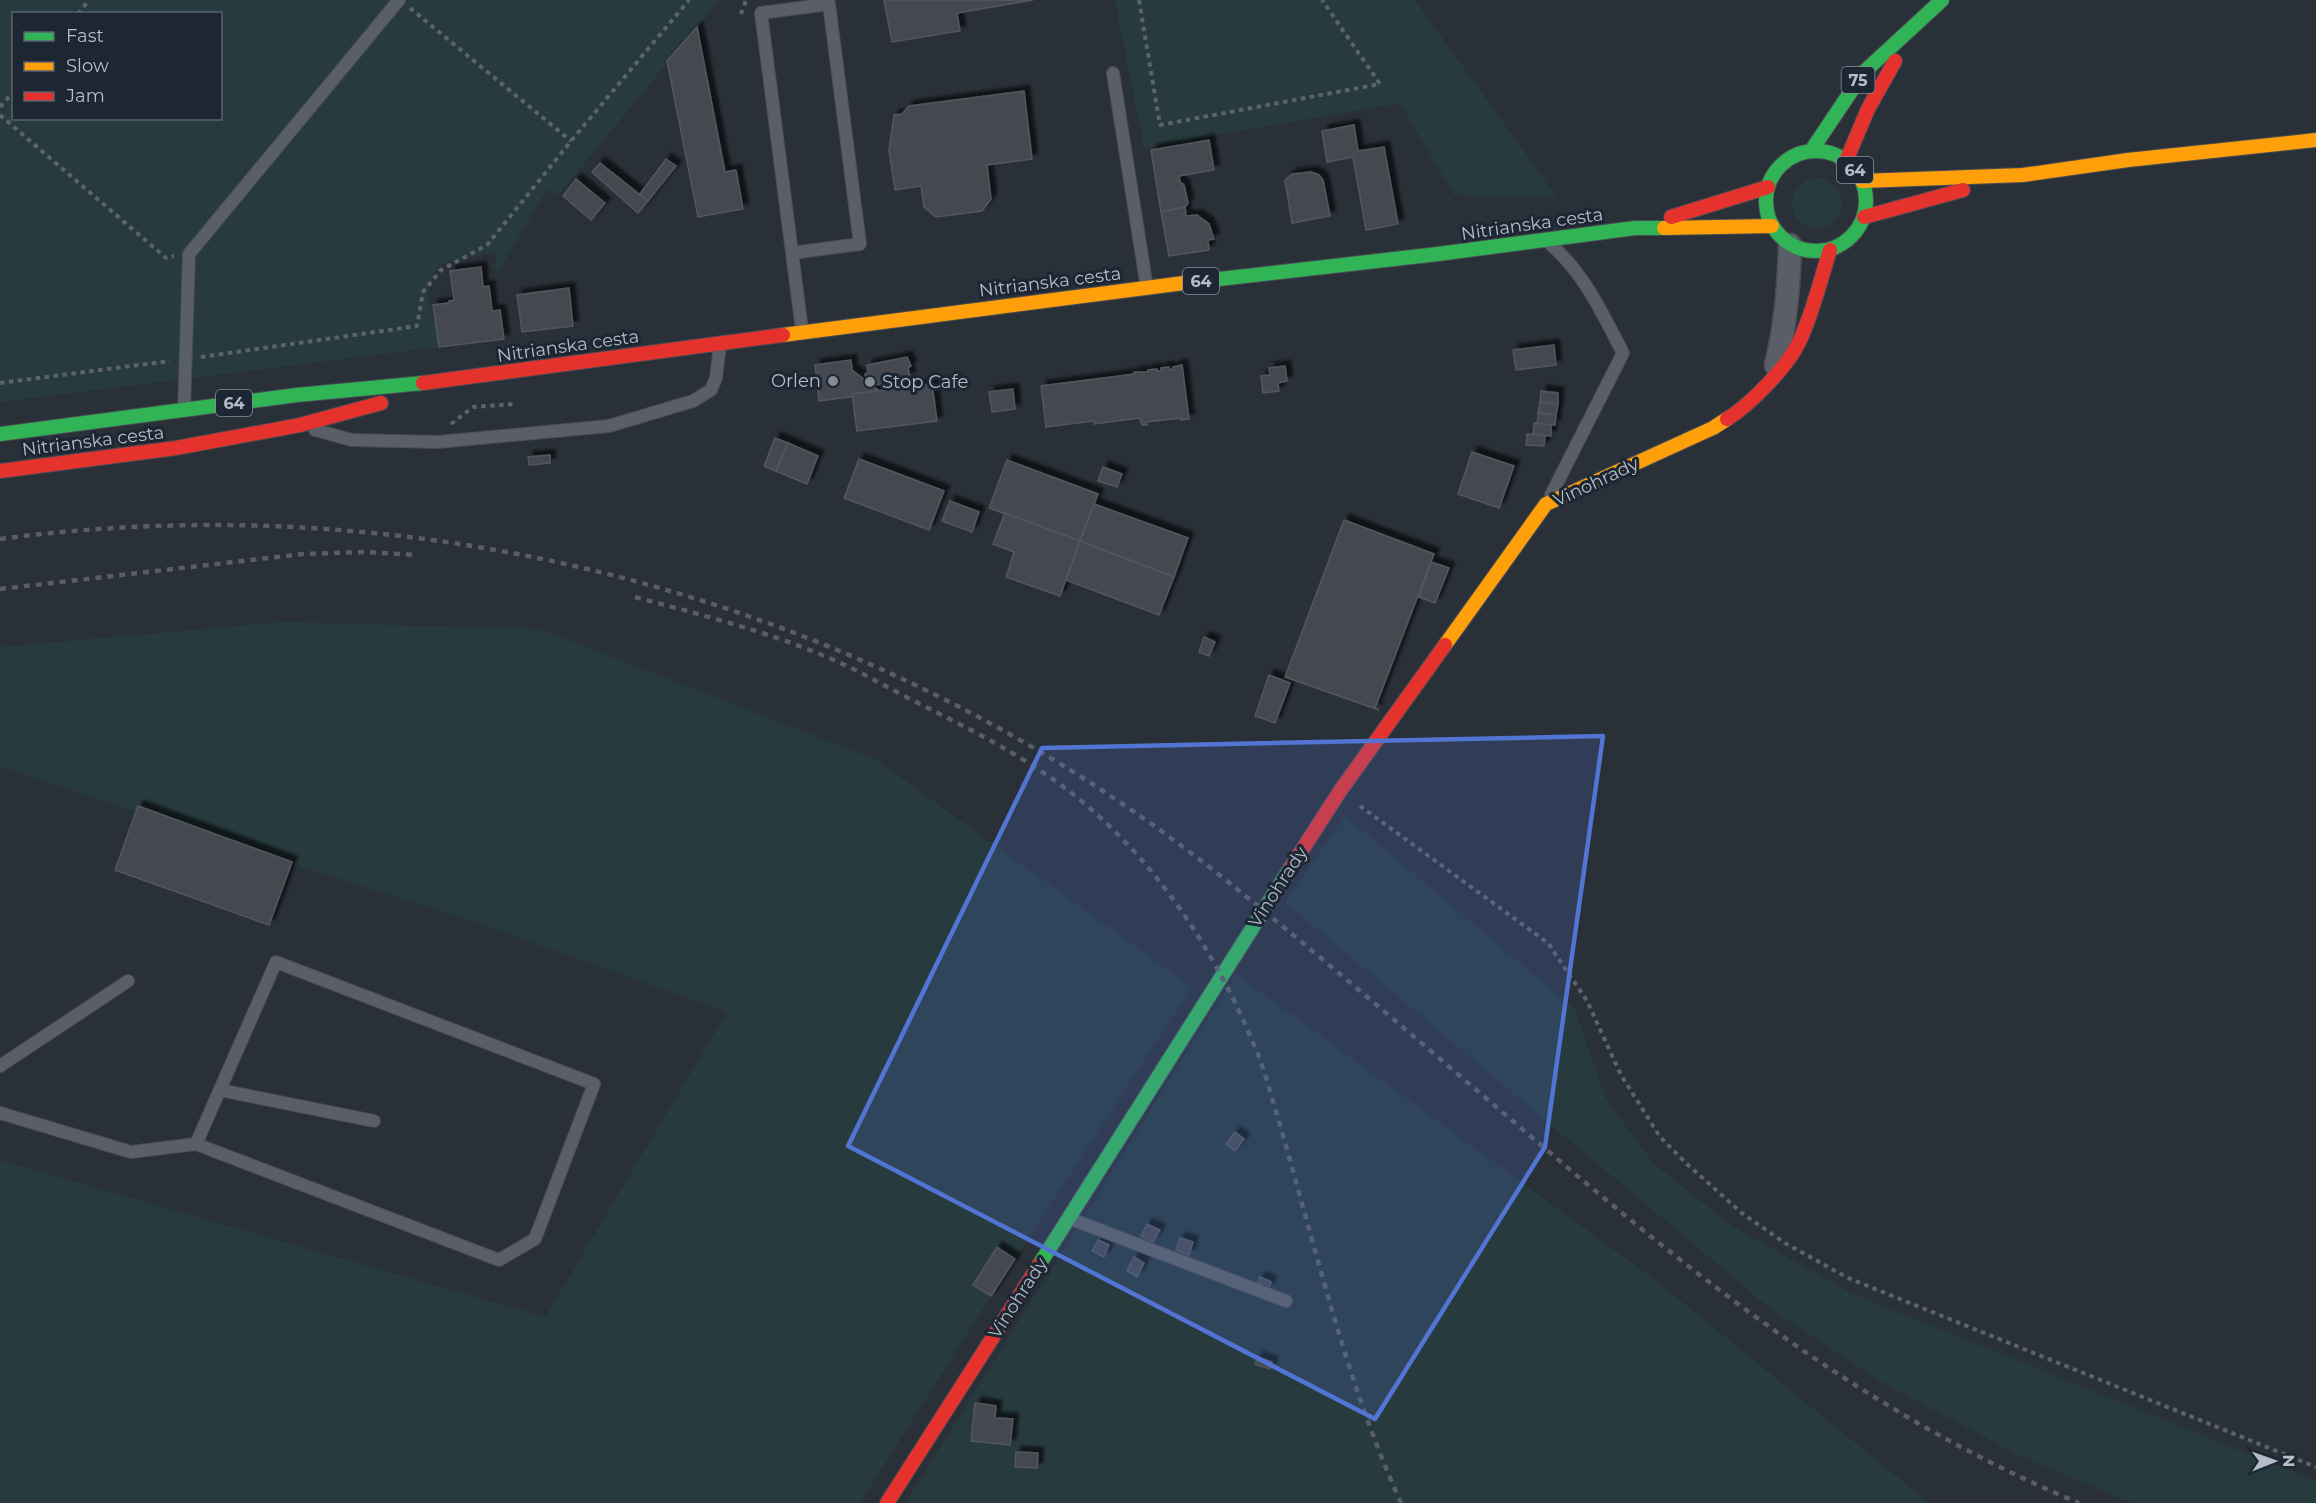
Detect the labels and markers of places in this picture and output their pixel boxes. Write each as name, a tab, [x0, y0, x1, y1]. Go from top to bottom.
place label: Orlen	[771, 370, 821, 392]
place label: Stop Cafe	[882, 371, 968, 393]
marker: Orlen	[826, 374, 840, 388]
marker: Stop Cafe	[863, 375, 877, 389]

